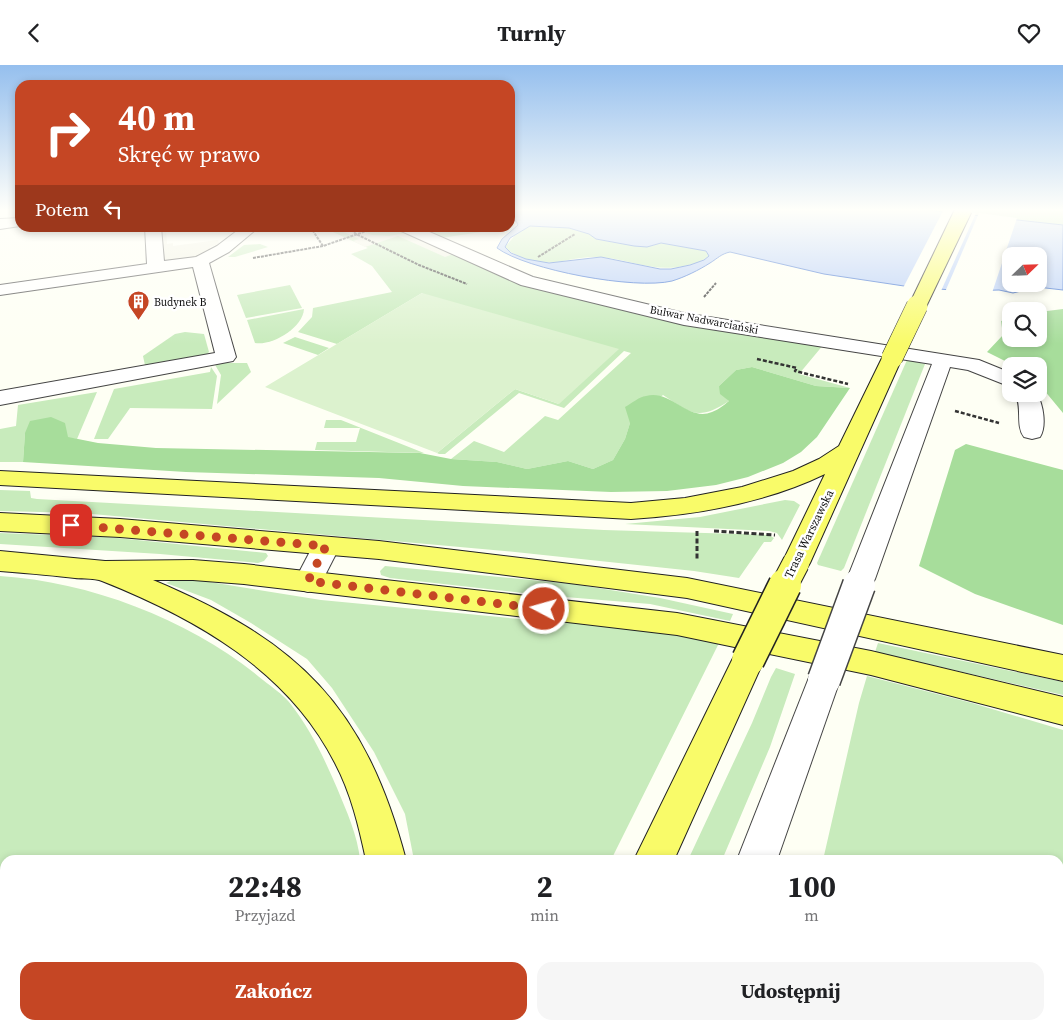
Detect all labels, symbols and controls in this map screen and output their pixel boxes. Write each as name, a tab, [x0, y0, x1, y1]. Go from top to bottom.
text: Turnly	[497, 18, 566, 48]
icon: back	[20, 19, 48, 47]
icon: heart	[1015, 19, 1043, 47]
text: 40 m	[118, 94, 195, 142]
icon: right	[35, 100, 100, 165]
text: Skręć w prawo	[118, 139, 260, 169]
icon: left	[99, 195, 127, 223]
text: Potem	[35, 196, 89, 222]
north arrow	[1002, 247, 1048, 293]
map controls	[1002, 247, 1047, 402]
building icon: Budynek B	[126, 290, 150, 321]
place label: Budynek B	[154, 295, 207, 310]
street label: Bulwar Nadwarciański	[649, 302, 759, 338]
button: search	[1002, 302, 1047, 347]
button: layers	[1002, 357, 1047, 402]
street label: Trasa Warszawska	[781, 486, 838, 581]
pin	[50, 504, 92, 546]
icon: arrive	[57, 511, 85, 539]
position arrow	[517, 582, 569, 634]
text: 22:48	[228, 866, 302, 907]
text: 2	[536, 866, 553, 907]
text: 100	[787, 866, 836, 907]
text: Przyjazd	[235, 904, 295, 926]
text: min	[530, 904, 559, 926]
text: m	[804, 904, 819, 926]
button: Zakończ	[20, 962, 527, 1020]
button: Udostępnij	[537, 962, 1044, 1020]

